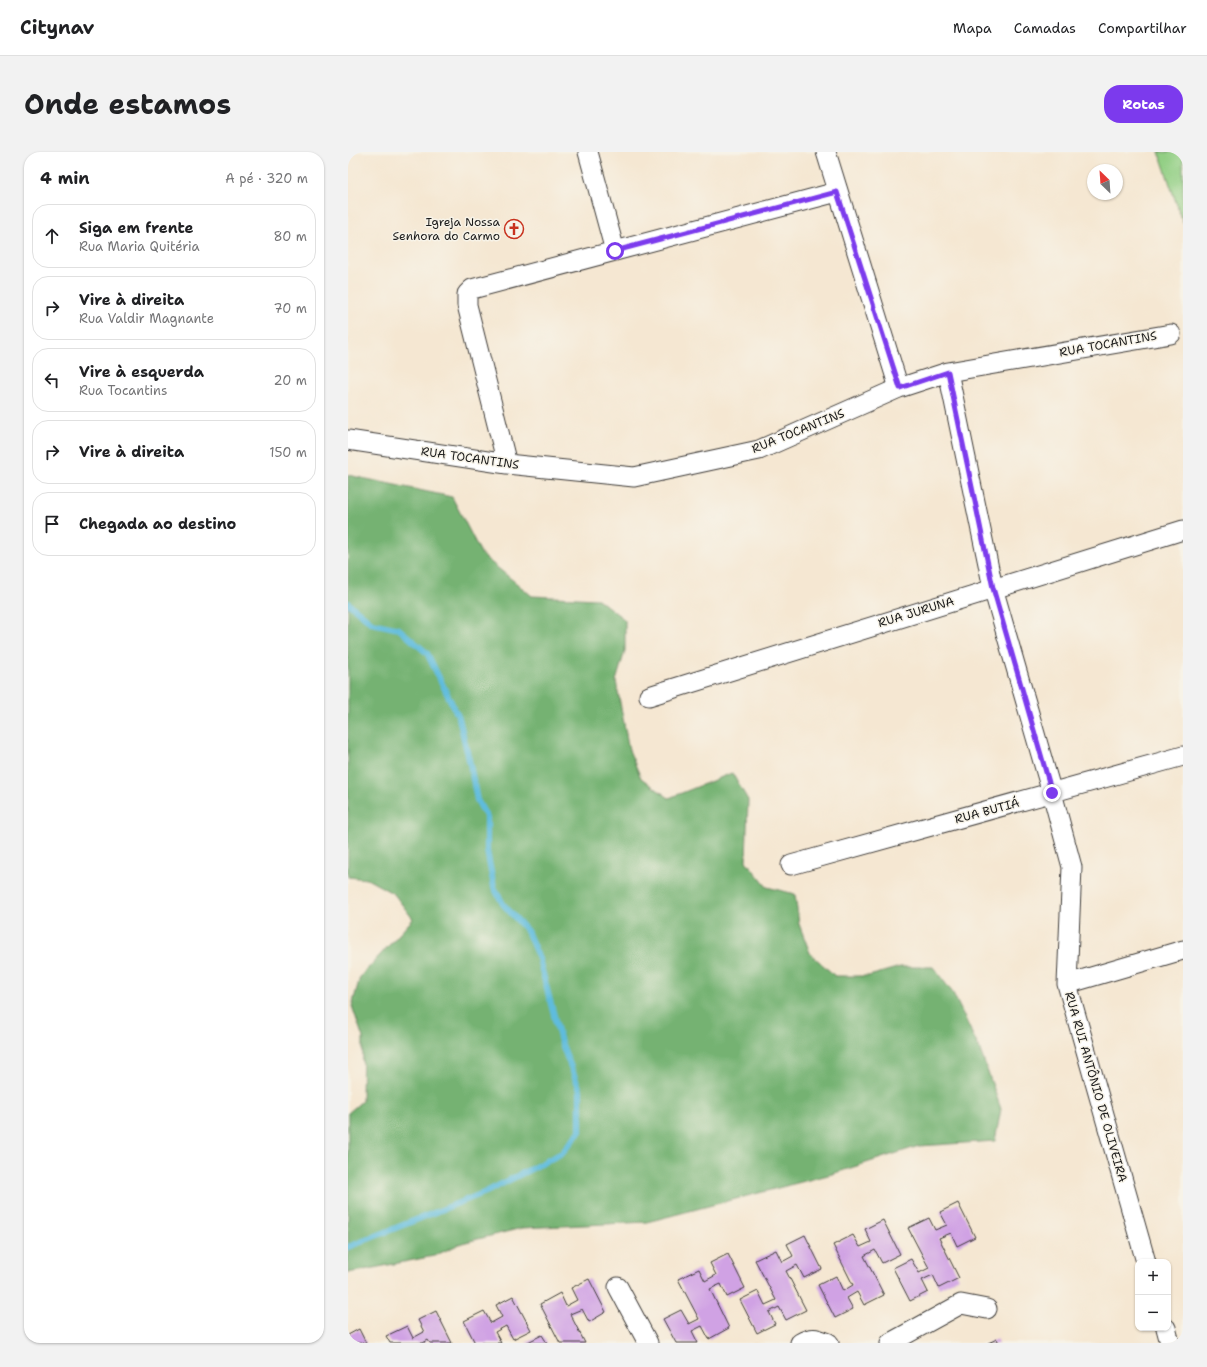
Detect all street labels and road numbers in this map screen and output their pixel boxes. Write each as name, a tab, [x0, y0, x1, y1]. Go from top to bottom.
street label: RUA TOCANTINS	[1058, 327, 1158, 360]
street label: RUA TOCANTINS	[749, 405, 847, 457]
street label: RUA TOCANTINS	[420, 443, 520, 473]
street label: RUA JURUNA	[876, 593, 956, 631]
street label: RUA BUTIÁ	[953, 795, 1021, 827]
street label: RUA RUI ANTÔNIO DE OLIVEIRA	[1061, 990, 1131, 1184]

